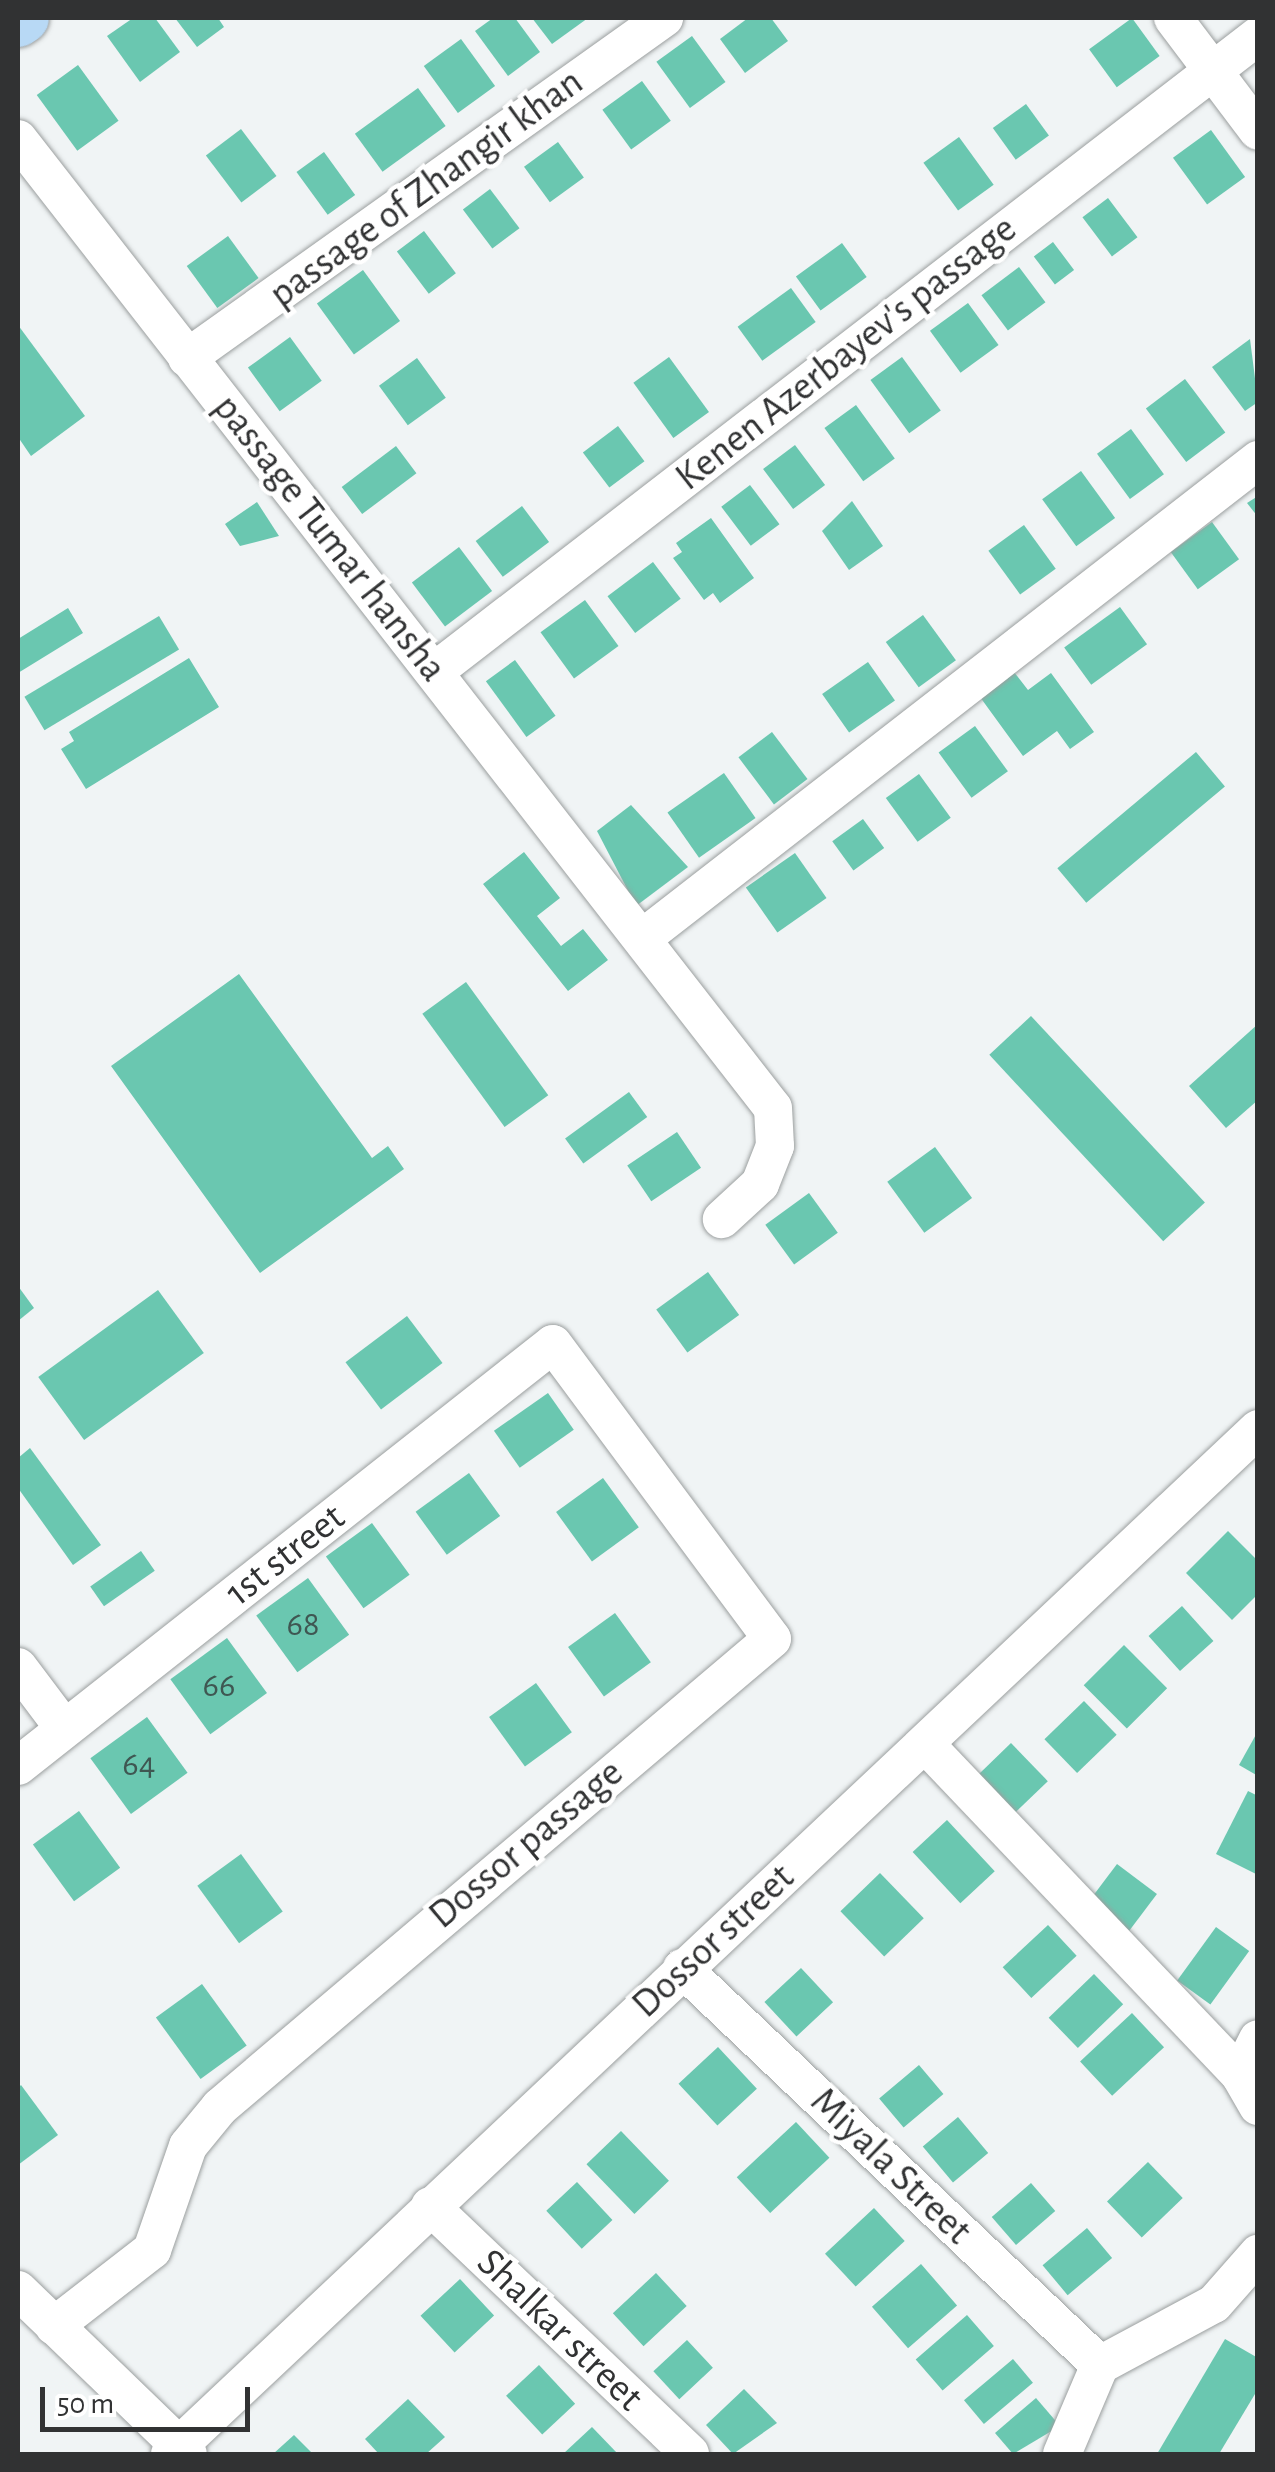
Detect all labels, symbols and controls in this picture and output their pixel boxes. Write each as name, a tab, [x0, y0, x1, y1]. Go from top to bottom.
street label: passage of Zhangir khan	[260, 58, 592, 318]
street label: Kenen Azerbayev's passage	[666, 205, 1026, 501]
street label: passage Tumar hansha	[203, 385, 457, 691]
street label: 1st street	[216, 1494, 354, 1616]
house number: 68	[286, 1604, 320, 1646]
house number: 66	[203, 1665, 235, 1707]
house number: 64	[122, 1744, 156, 1786]
street label: Dossor passage	[419, 1749, 633, 1939]
street label: Dossor street	[622, 1854, 804, 2028]
street label: Miyala Street	[801, 2077, 981, 2255]
street label: Shalkar street	[467, 2239, 653, 2421]
scale bar	[45, 2367, 255, 2429]
text: 50 m	[57, 2389, 114, 2419]

